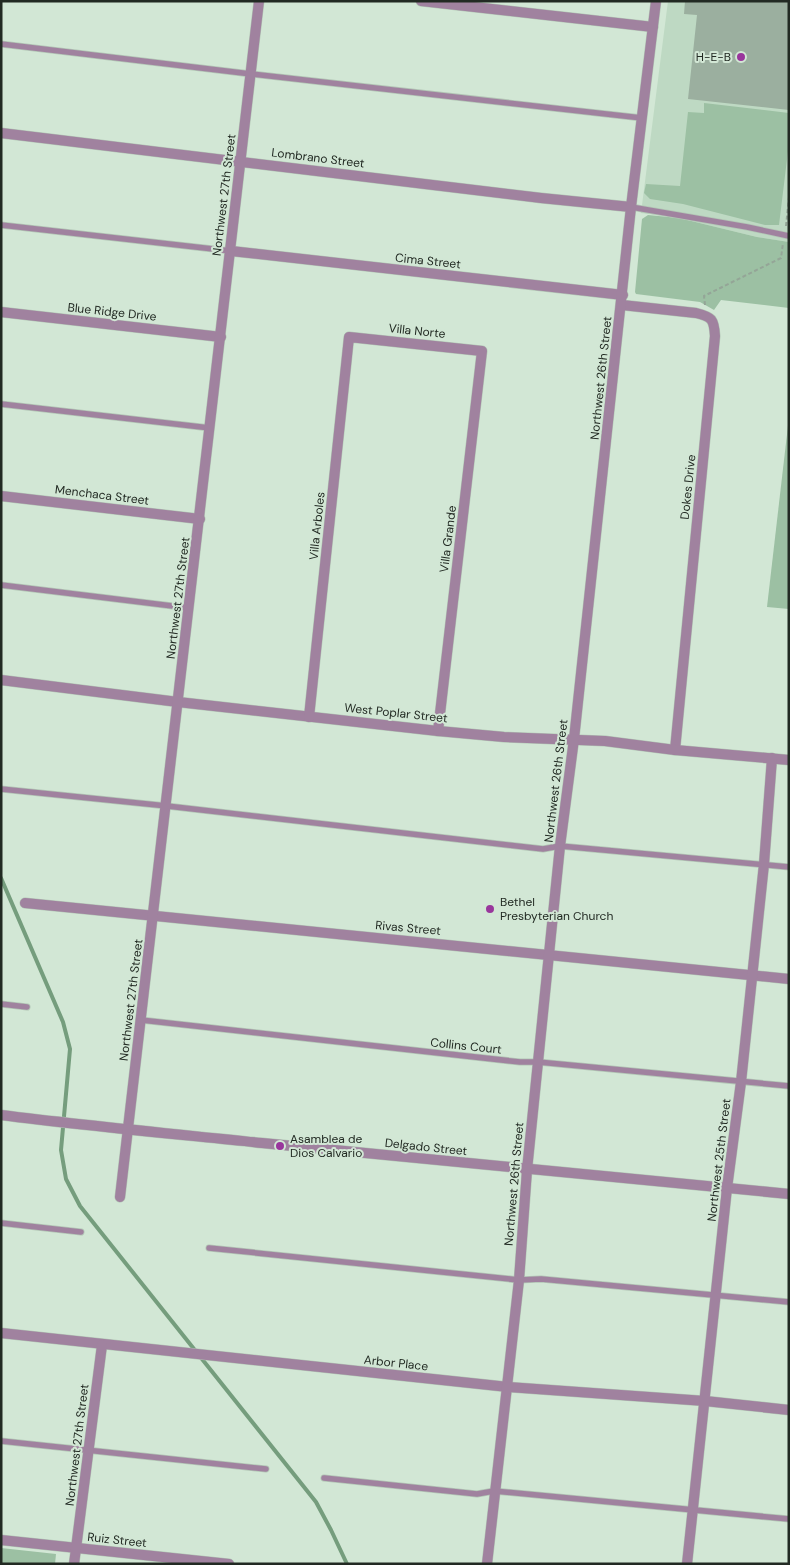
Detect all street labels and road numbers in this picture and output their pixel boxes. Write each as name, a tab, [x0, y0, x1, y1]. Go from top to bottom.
street label: Northwest 27th Street	[209, 133, 239, 257]
street label: Lombrano Street	[271, 144, 366, 172]
street label: Cima Street	[394, 250, 462, 272]
street label: Blue Ridge Drive	[67, 299, 157, 325]
street label: Northwest 26th Street	[587, 315, 615, 441]
street label: Villa Norte	[388, 320, 446, 342]
street label: Dokes Drive	[677, 453, 699, 520]
street label: Menchaca Street	[54, 481, 150, 509]
street label: Villa Arboles	[305, 491, 329, 561]
street label: Villa Grande	[436, 504, 460, 573]
street label: Northwest 27th Street	[163, 536, 193, 660]
street label: West Poplar Street	[344, 700, 449, 726]
street label: Northwest 26th Street	[540, 718, 572, 844]
street label: Rivas Street	[375, 917, 442, 939]
street label: Northwest 27th Street	[116, 938, 146, 1062]
street label: Collins Court	[429, 1034, 503, 1058]
street label: Northwest 25th Street	[704, 1097, 735, 1222]
street label: Northwest 26th Street	[501, 1121, 527, 1247]
street label: Delgado Street	[384, 1135, 468, 1159]
street label: Arbor Place	[363, 1352, 429, 1374]
street label: Northwest 27th Street	[62, 1383, 92, 1507]
street label: Ruiz Street	[87, 1529, 148, 1551]

